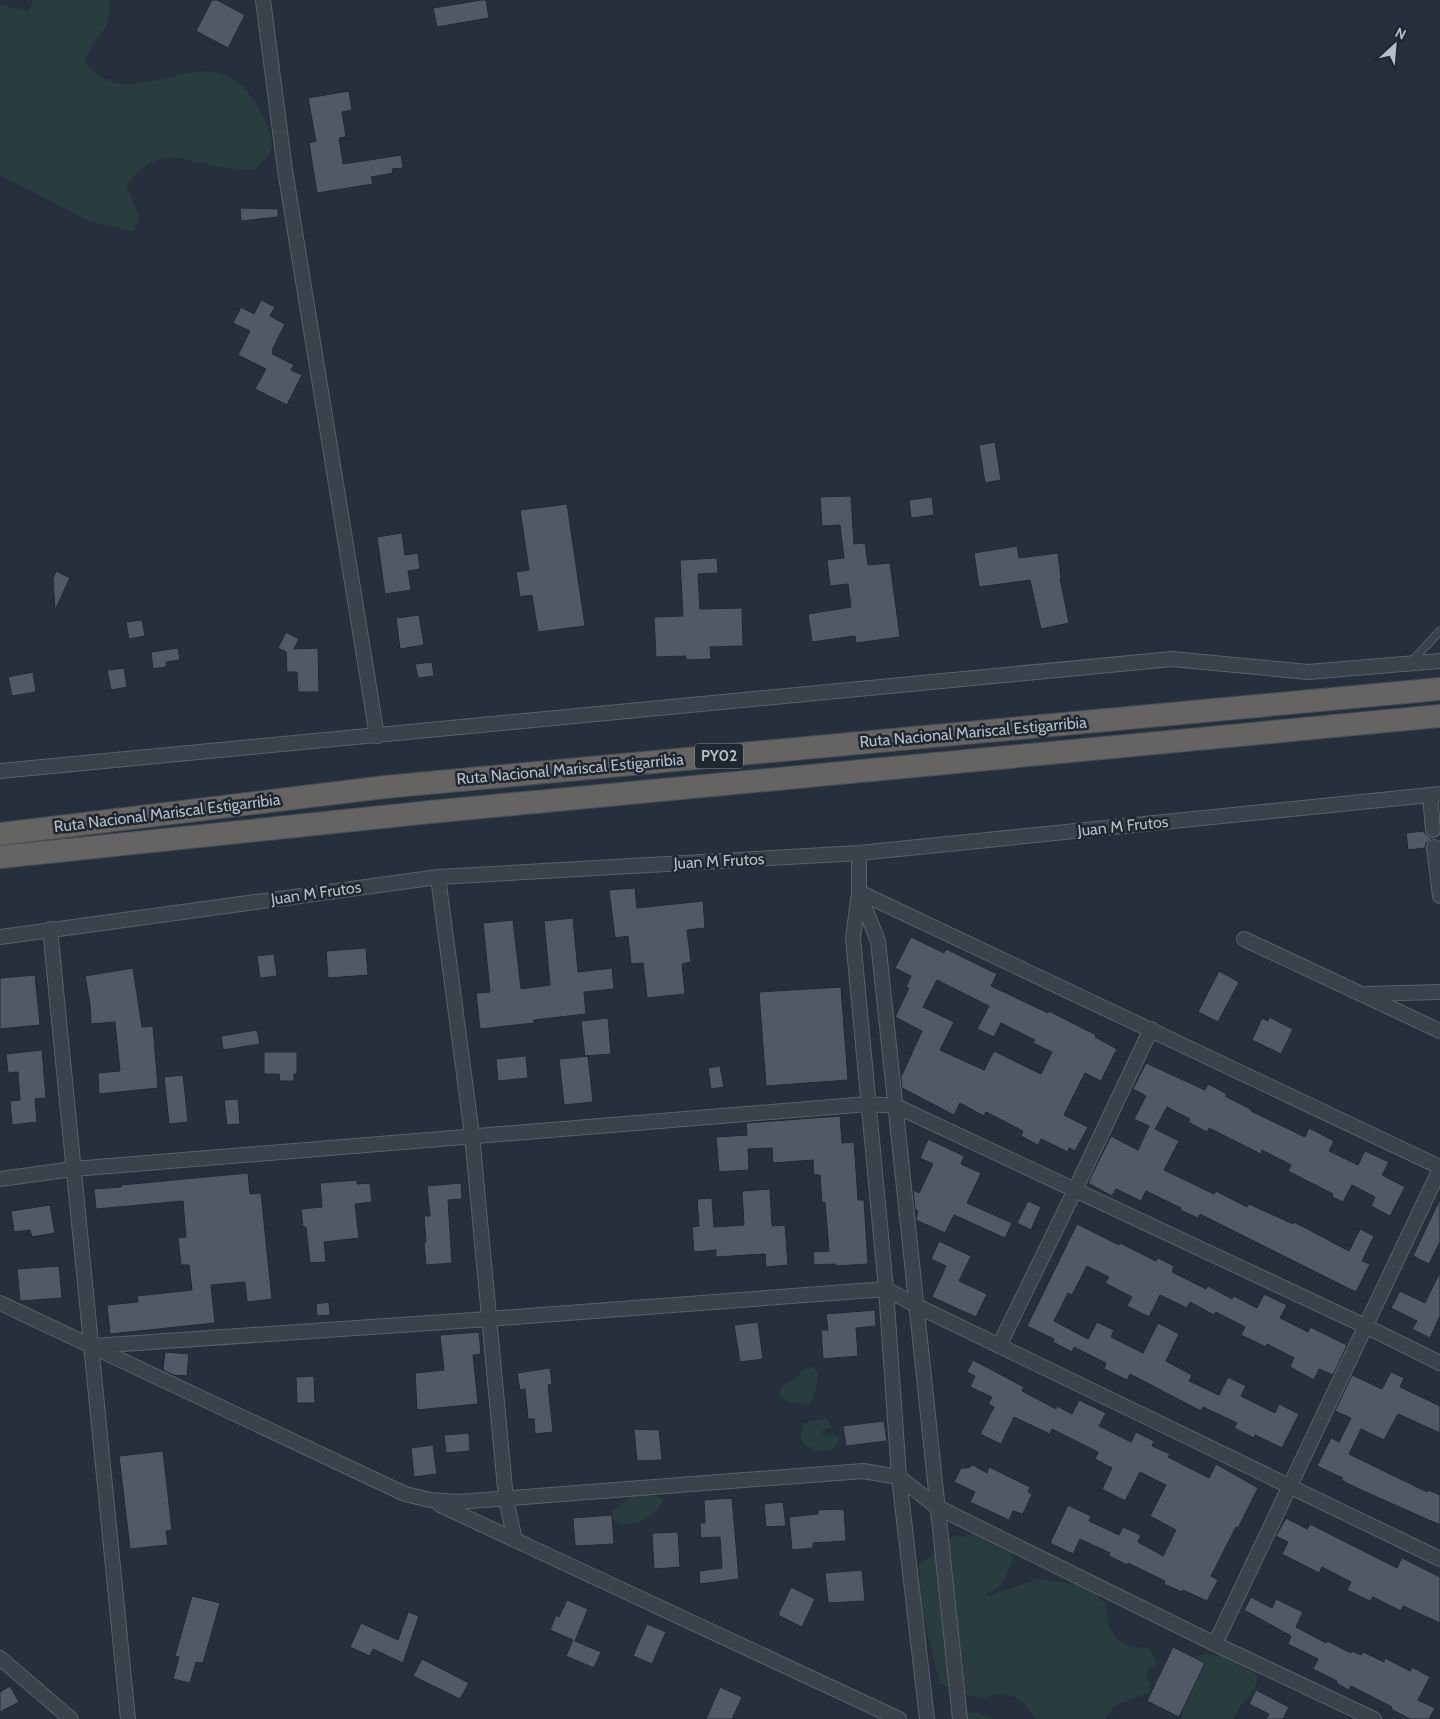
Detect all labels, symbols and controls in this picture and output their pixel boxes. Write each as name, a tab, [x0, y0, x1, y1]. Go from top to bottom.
north arrow	[1370, 20, 1420, 70]
text: N	[1392, 23, 1409, 44]
street label: Ruta Nacional Mariscal Estigarribia	[859, 713, 1088, 751]
road number: PY02	[695, 744, 743, 768]
street label: Ruta Nacional Mariscal Estigarribia	[456, 750, 685, 788]
street label: Ruta Nacional Mariscal Estigarribia	[53, 790, 282, 836]
street label: Juan M Frutos	[1076, 812, 1170, 840]
street label: Juan M Frutos	[672, 849, 765, 873]
street label: Juan M Frutos	[269, 877, 363, 909]

